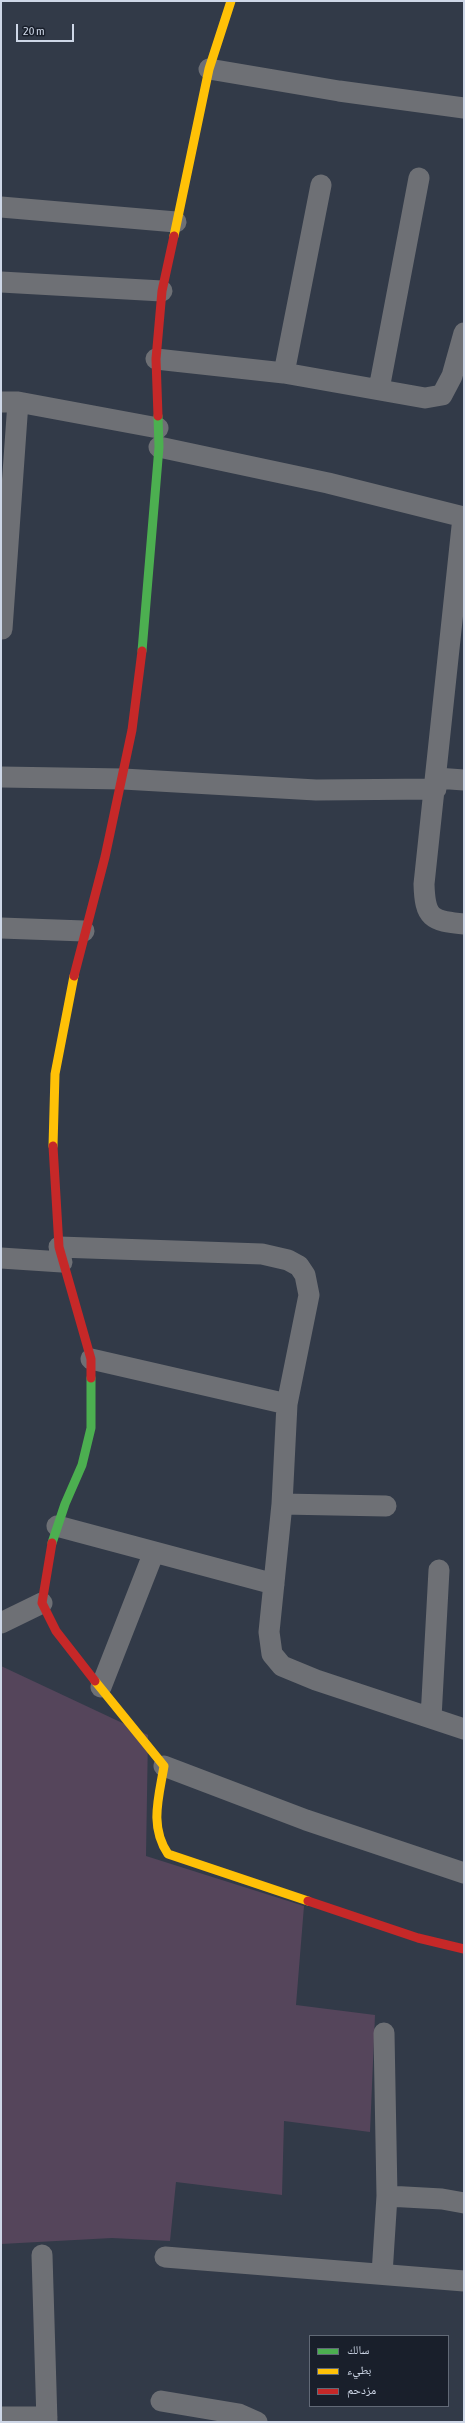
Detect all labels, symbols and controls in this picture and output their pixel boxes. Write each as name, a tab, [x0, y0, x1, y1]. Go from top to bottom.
scale bar	[18, 16, 76, 42]
text: 20 m	[23, 24, 45, 38]
legend	[309, 2335, 449, 2407]
text: سالك	[347, 2343, 369, 2357]
text: بطيء	[347, 2363, 371, 2377]
text: مزدحم	[347, 2383, 376, 2397]

